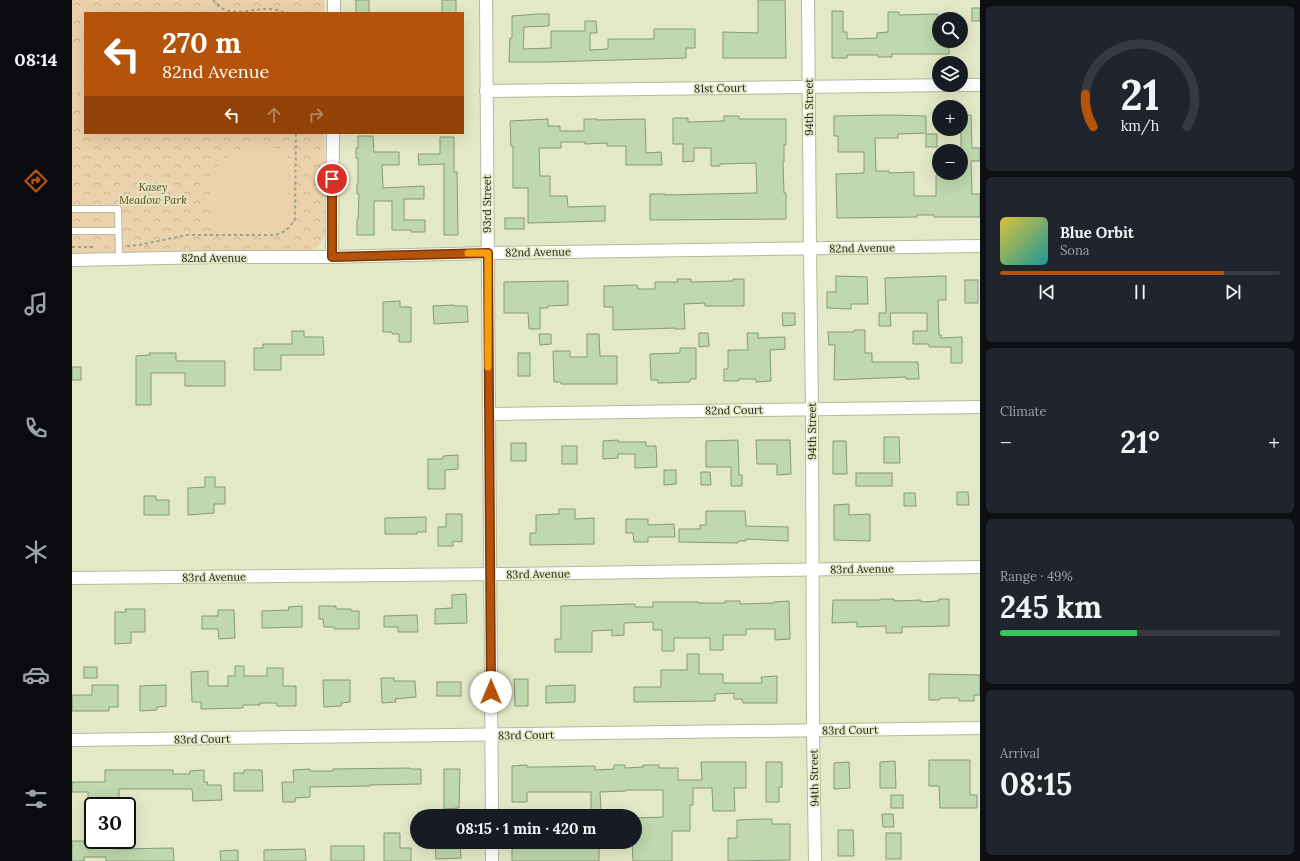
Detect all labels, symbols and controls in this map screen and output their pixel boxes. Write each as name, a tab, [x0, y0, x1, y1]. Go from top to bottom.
map controls	[932, 12, 968, 180]
button: search	[932, 12, 968, 48]
text: 270 m	[162, 25, 241, 61]
icon: left	[96, 28, 148, 80]
text: 08:14	[14, 48, 58, 71]
button: layers	[932, 56, 968, 92]
text: 82nd Avenue	[162, 60, 269, 83]
text: 21	[1120, 67, 1160, 120]
street label: 94th Street	[802, 78, 816, 136]
street label: 81st Court	[694, 81, 747, 95]
button: +	[932, 100, 968, 136]
icon: left	[221, 104, 243, 126]
icon: ahead	[263, 104, 285, 126]
icon: right	[305, 104, 327, 126]
text: km/h	[1121, 116, 1160, 135]
button: −	[932, 144, 968, 180]
pin	[315, 162, 349, 196]
icon: directions	[22, 167, 50, 195]
icon: arrive	[321, 168, 343, 190]
street label: 93rd Street	[480, 174, 494, 233]
park label: Kasey Meadow Park	[119, 180, 187, 207]
text: Blue Orbit	[1060, 223, 1134, 242]
street label: 82nd Avenue	[829, 240, 895, 256]
text: Sona	[1060, 242, 1090, 259]
street label: 82nd Avenue	[505, 244, 571, 260]
street label: 82nd Avenue	[181, 251, 247, 265]
icon: previous	[1036, 281, 1058, 303]
icon: pause	[1129, 281, 1151, 303]
icon: next	[1222, 281, 1244, 303]
icon: music	[22, 290, 50, 318]
street label: 82nd Court	[705, 402, 764, 418]
street label: 94th Street	[805, 402, 819, 460]
text: Climate	[1000, 403, 1047, 420]
icon: phone	[22, 414, 50, 442]
text: 21°	[1120, 423, 1160, 461]
text: −	[1000, 428, 1012, 456]
text: +	[1268, 428, 1280, 456]
icon: climate	[22, 538, 50, 566]
street label: 83rd Avenue	[830, 561, 894, 577]
street label: 83rd Avenue	[506, 566, 570, 582]
text: Range · 49%	[1000, 568, 1073, 585]
street label: 83rd Avenue	[182, 569, 246, 585]
text: 245 km	[1000, 588, 1102, 626]
icon: car	[22, 661, 50, 689]
position arrow	[470, 671, 512, 713]
street label: 83rd Court	[822, 722, 879, 737]
street label: 83rd Court	[498, 727, 555, 742]
street label: 83rd Court	[174, 731, 231, 746]
text: Arrival	[1000, 745, 1040, 762]
street label: 94th Street	[806, 749, 821, 807]
text: 08:15	[1000, 765, 1072, 803]
icon: filters	[22, 785, 50, 813]
speed limit sign: 30	[84, 797, 136, 849]
text: 08:15 · 1 min · 420 m	[456, 819, 596, 838]

